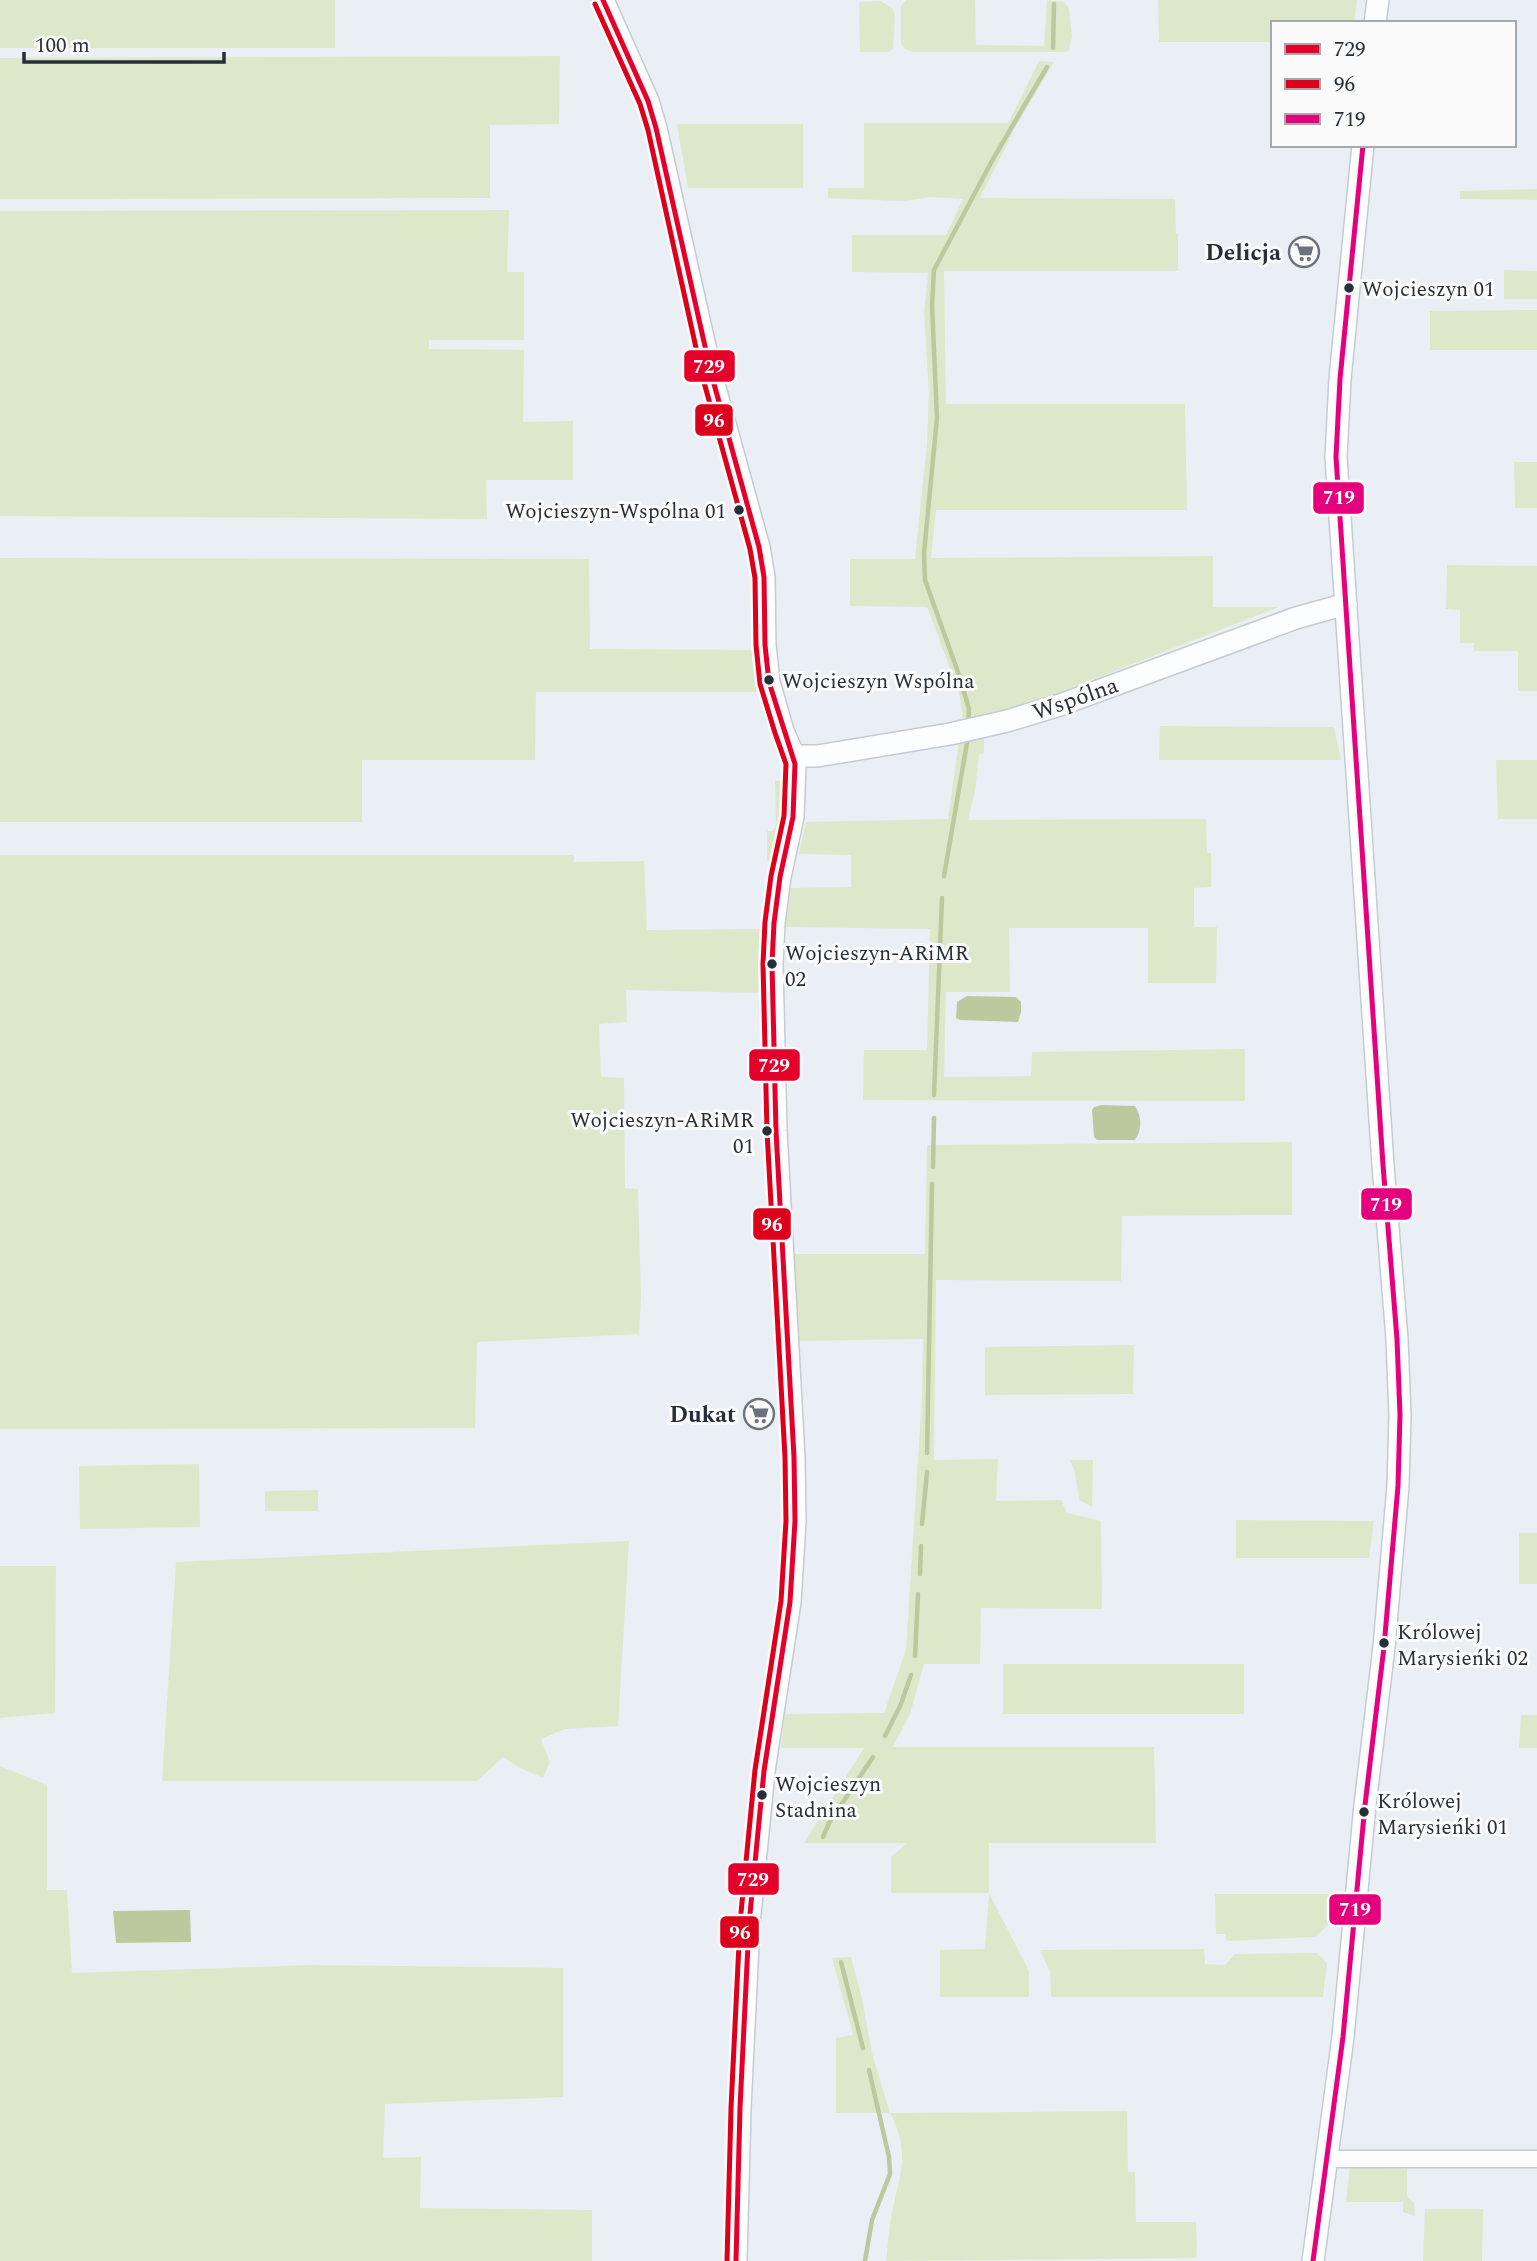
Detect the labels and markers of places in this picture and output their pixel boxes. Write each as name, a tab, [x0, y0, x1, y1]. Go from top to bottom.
supermarket icon: Delicja	[1287, 235, 1321, 269]
place label: Delicja	[1205, 236, 1281, 271]
place label: Wojcieszyn 01	[1362, 274, 1494, 306]
marker: Wojcieszyn 01	[1342, 281, 1356, 295]
place label: Wojcieszyn-Wspólna 01	[505, 496, 726, 528]
marker: Wojcieszyn-Wspólna 01	[732, 503, 746, 517]
place label: Wojcieszyn Wspólna	[782, 666, 975, 698]
marker: Wojcieszyn Wspólna	[762, 673, 776, 687]
place label: Wojcieszyn-ARiMR 02	[785, 938, 969, 996]
marker: Wojcieszyn-ARiMR 02	[765, 957, 779, 971]
place label: Wojcieszyn-ARiMR 01	[570, 1105, 754, 1163]
marker: Wojcieszyn-ARiMR 01	[760, 1124, 774, 1138]
supermarket icon: Dukat	[742, 1397, 776, 1431]
place label: Dukat	[670, 1398, 736, 1433]
place label: Królowej Marysieńki 02	[1397, 1617, 1528, 1675]
marker: Królowej Marysieńki 02	[1377, 1636, 1391, 1650]
place label: Wojcieszyn Stadnina	[775, 1769, 881, 1827]
place label: Królowej Marysieńki 01	[1377, 1786, 1508, 1844]
marker: Wojcieszyn Stadnina	[755, 1788, 769, 1802]
marker: Królowej Marysieńki 01	[1357, 1805, 1371, 1819]

